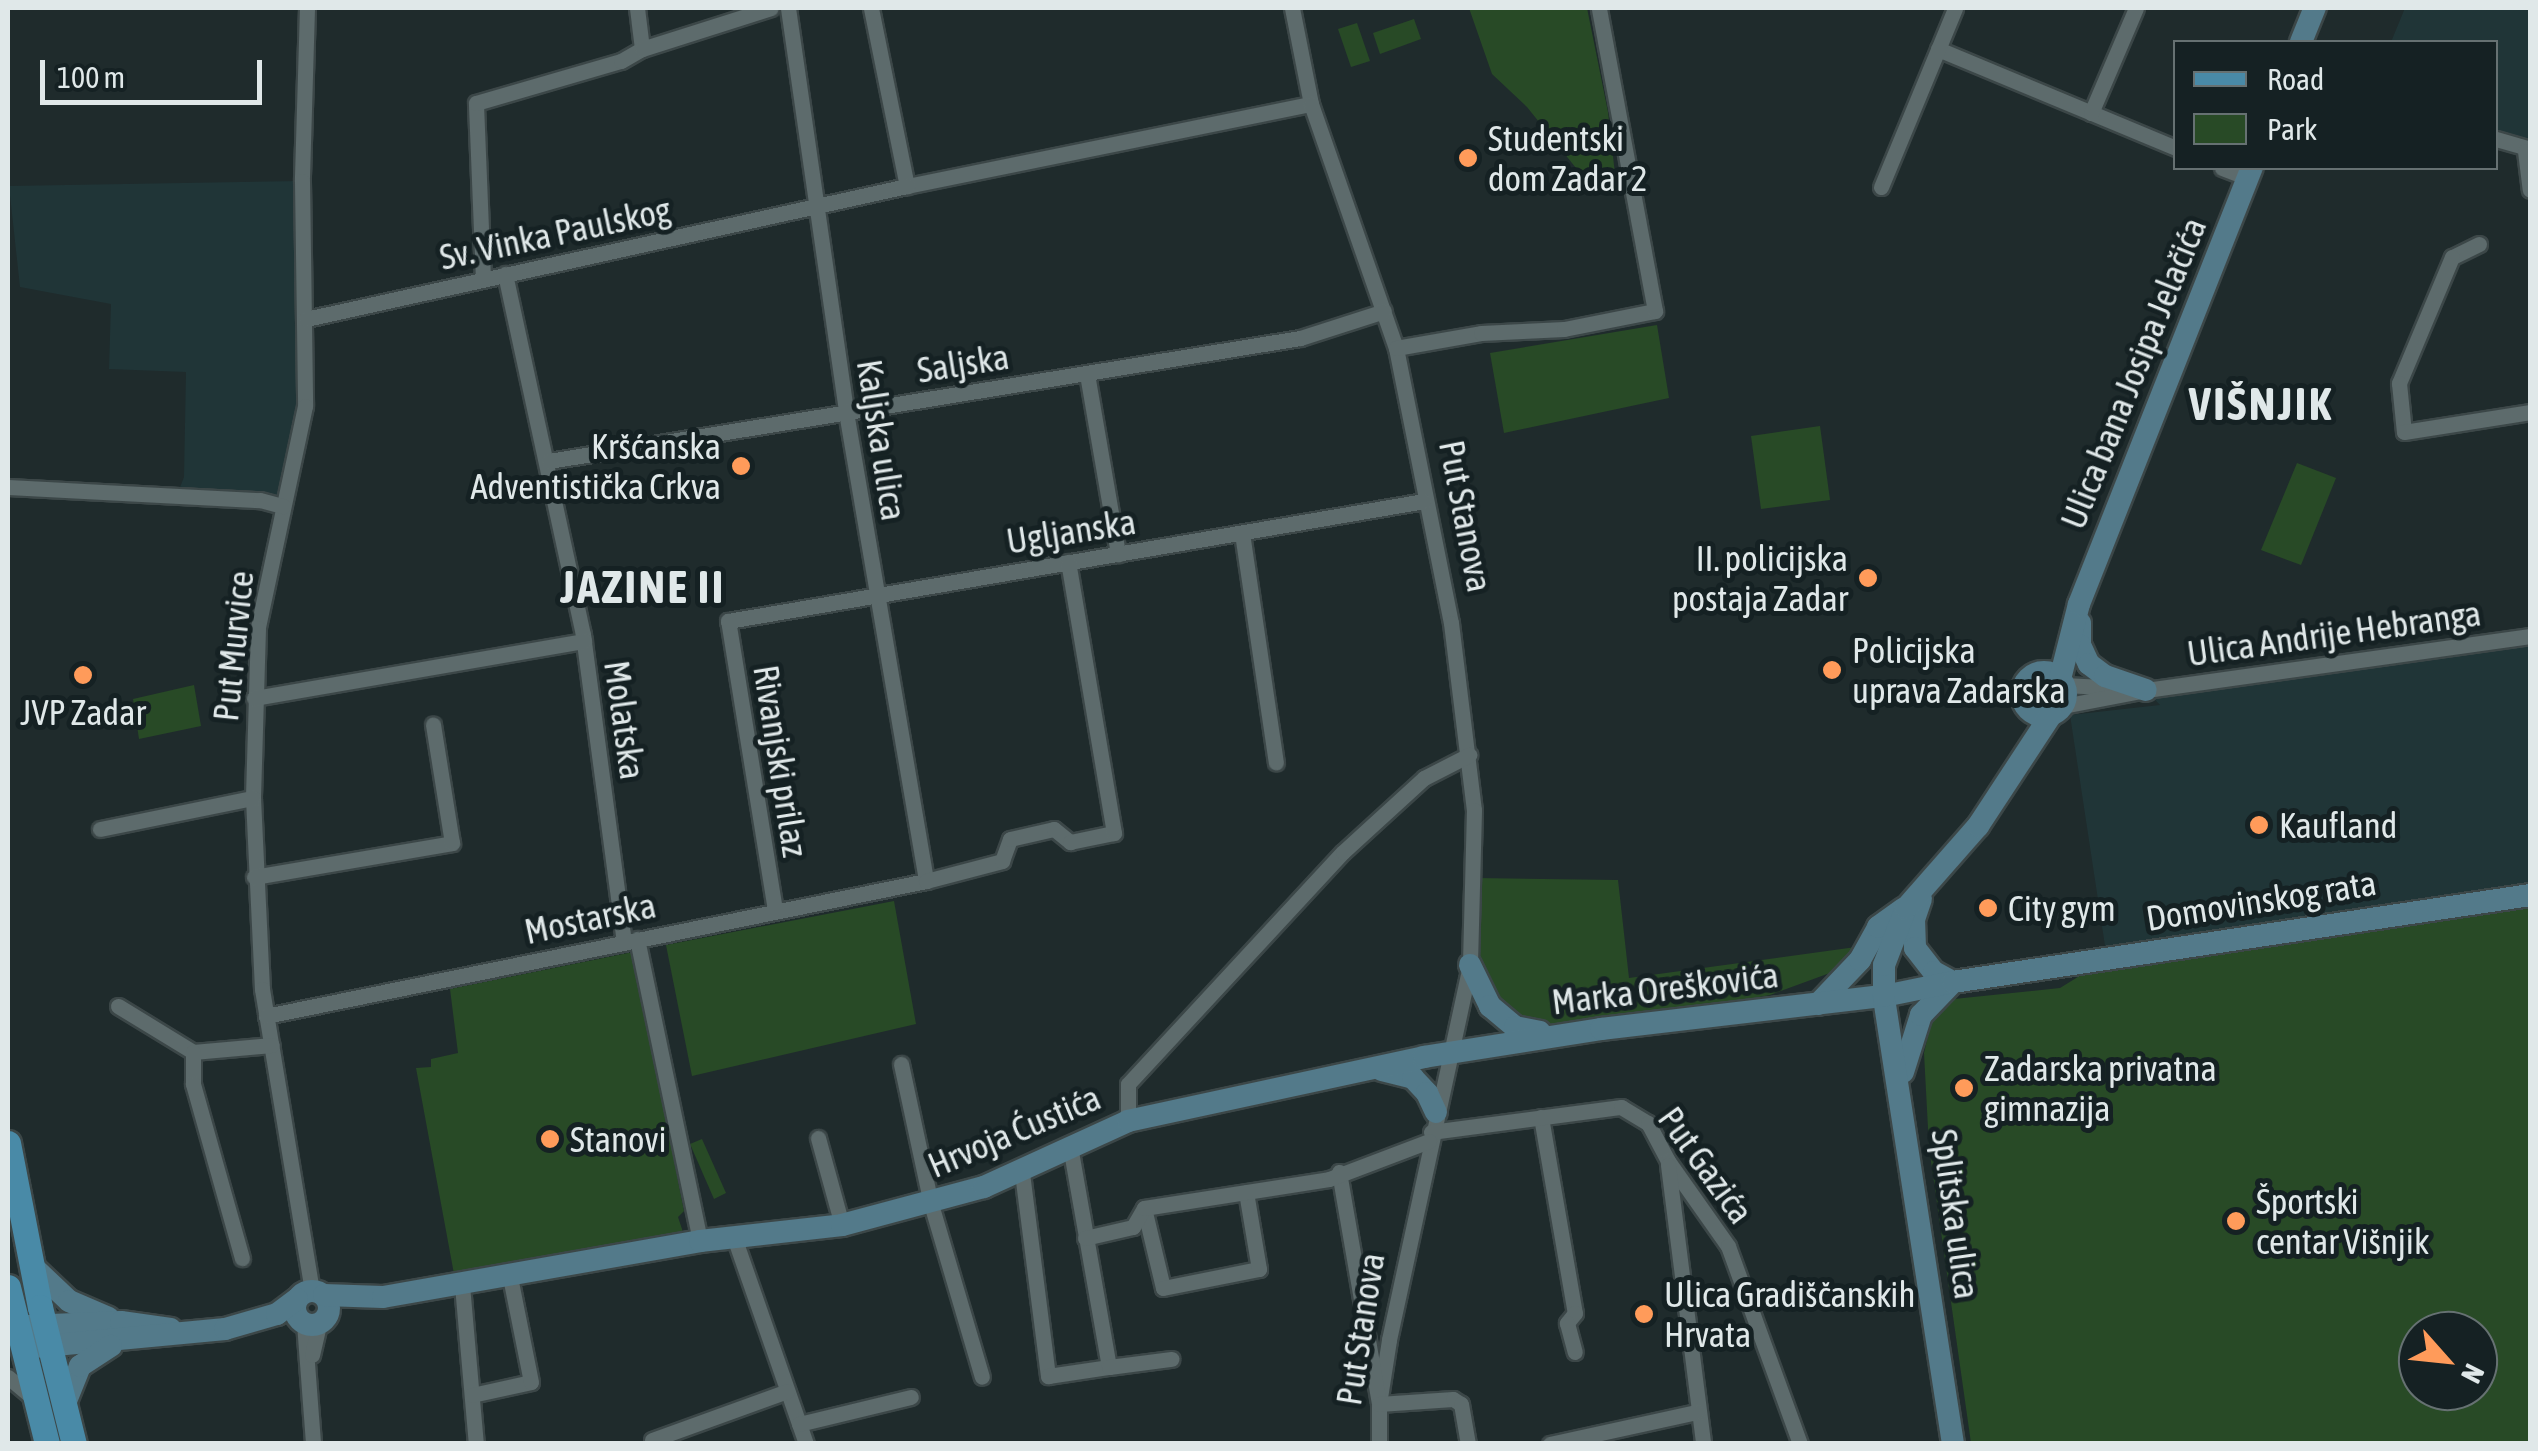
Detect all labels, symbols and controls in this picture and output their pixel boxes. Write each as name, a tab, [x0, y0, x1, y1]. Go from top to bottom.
scale bar	[45, 40, 268, 102]
legend	[2173, 40, 2498, 170]
text: 100 m	[57, 60, 125, 94]
text: Road	[2267, 62, 2324, 96]
text: Park	[2267, 112, 2317, 146]
place label: Studentski dom Zadar 2	[1488, 117, 1647, 199]
marker: Studentski dom Zadar 2	[1457, 147, 1479, 169]
street label: Sv. Vinka Paulskog	[436, 188, 674, 278]
street label: Ulica bana Josipa Jelačića	[2051, 211, 2215, 535]
street label: Saljska	[914, 335, 1012, 391]
street label: Kaljska ulica	[849, 357, 915, 523]
district label: VIŠNJIK	[2189, 378, 2333, 432]
place label: Kršćanska Adventistička Crkva	[470, 425, 721, 507]
street label: Put Stanova	[1431, 437, 1501, 595]
marker: Kršćanska Adventistička Crkva	[730, 455, 752, 477]
street label: Ugljanska	[1003, 500, 1139, 562]
place label: II. policijska postaja Zadar	[1672, 537, 1848, 619]
district label: JAZINE II	[560, 561, 726, 615]
marker: II. policijska postaja Zadar	[1857, 567, 1879, 589]
street label: Put Murvice	[204, 569, 262, 723]
street label: Ulica Andrije Hebranga	[2184, 592, 2484, 674]
place label: Policijska uprava Zadarska	[1852, 629, 2066, 711]
street label: Molatska	[596, 658, 654, 782]
marker: Policijska uprava Zadarska	[1821, 659, 1843, 681]
street label: Rivanjski prilaz	[745, 662, 817, 860]
marker: JVP Zadar	[72, 664, 94, 686]
place label: JVP Zadar	[20, 691, 146, 733]
place label: Kaufland	[2279, 804, 2397, 846]
marker: Kaufland	[2248, 814, 2270, 836]
street label: Domovinskog rata	[2143, 861, 2379, 939]
street label: Mostarska	[521, 884, 659, 952]
place label: City gym	[2008, 887, 2116, 929]
marker: City gym	[1977, 897, 1999, 919]
street label: Marka Oreškovića	[1549, 953, 1781, 1023]
place label: Zadarska privatna gimnazija	[1984, 1047, 2217, 1129]
street label: Hrvoja Ćustića	[922, 1076, 1106, 1186]
marker: Zadarska privatna gimnazija	[1953, 1077, 1975, 1099]
street label: Put Gazića	[1650, 1099, 1762, 1231]
place label: Stanovi	[570, 1118, 667, 1160]
street label: Splitska ulica	[1923, 1126, 1989, 1302]
marker: Stanovi	[539, 1128, 561, 1150]
place label: Športski centar Višnjik	[2256, 1180, 2429, 1262]
marker: Športski centar Višnjik	[2225, 1210, 2247, 1232]
street label: Put Stanova	[1327, 1250, 1393, 1408]
place label: Ulica Gradiščanskih Hrvata	[1664, 1273, 1915, 1355]
marker: Ulica Gradiščanskih Hrvata	[1633, 1303, 1655, 1325]
north arrow	[2398, 1311, 2498, 1411]
text: N	[2455, 1359, 2491, 1388]

